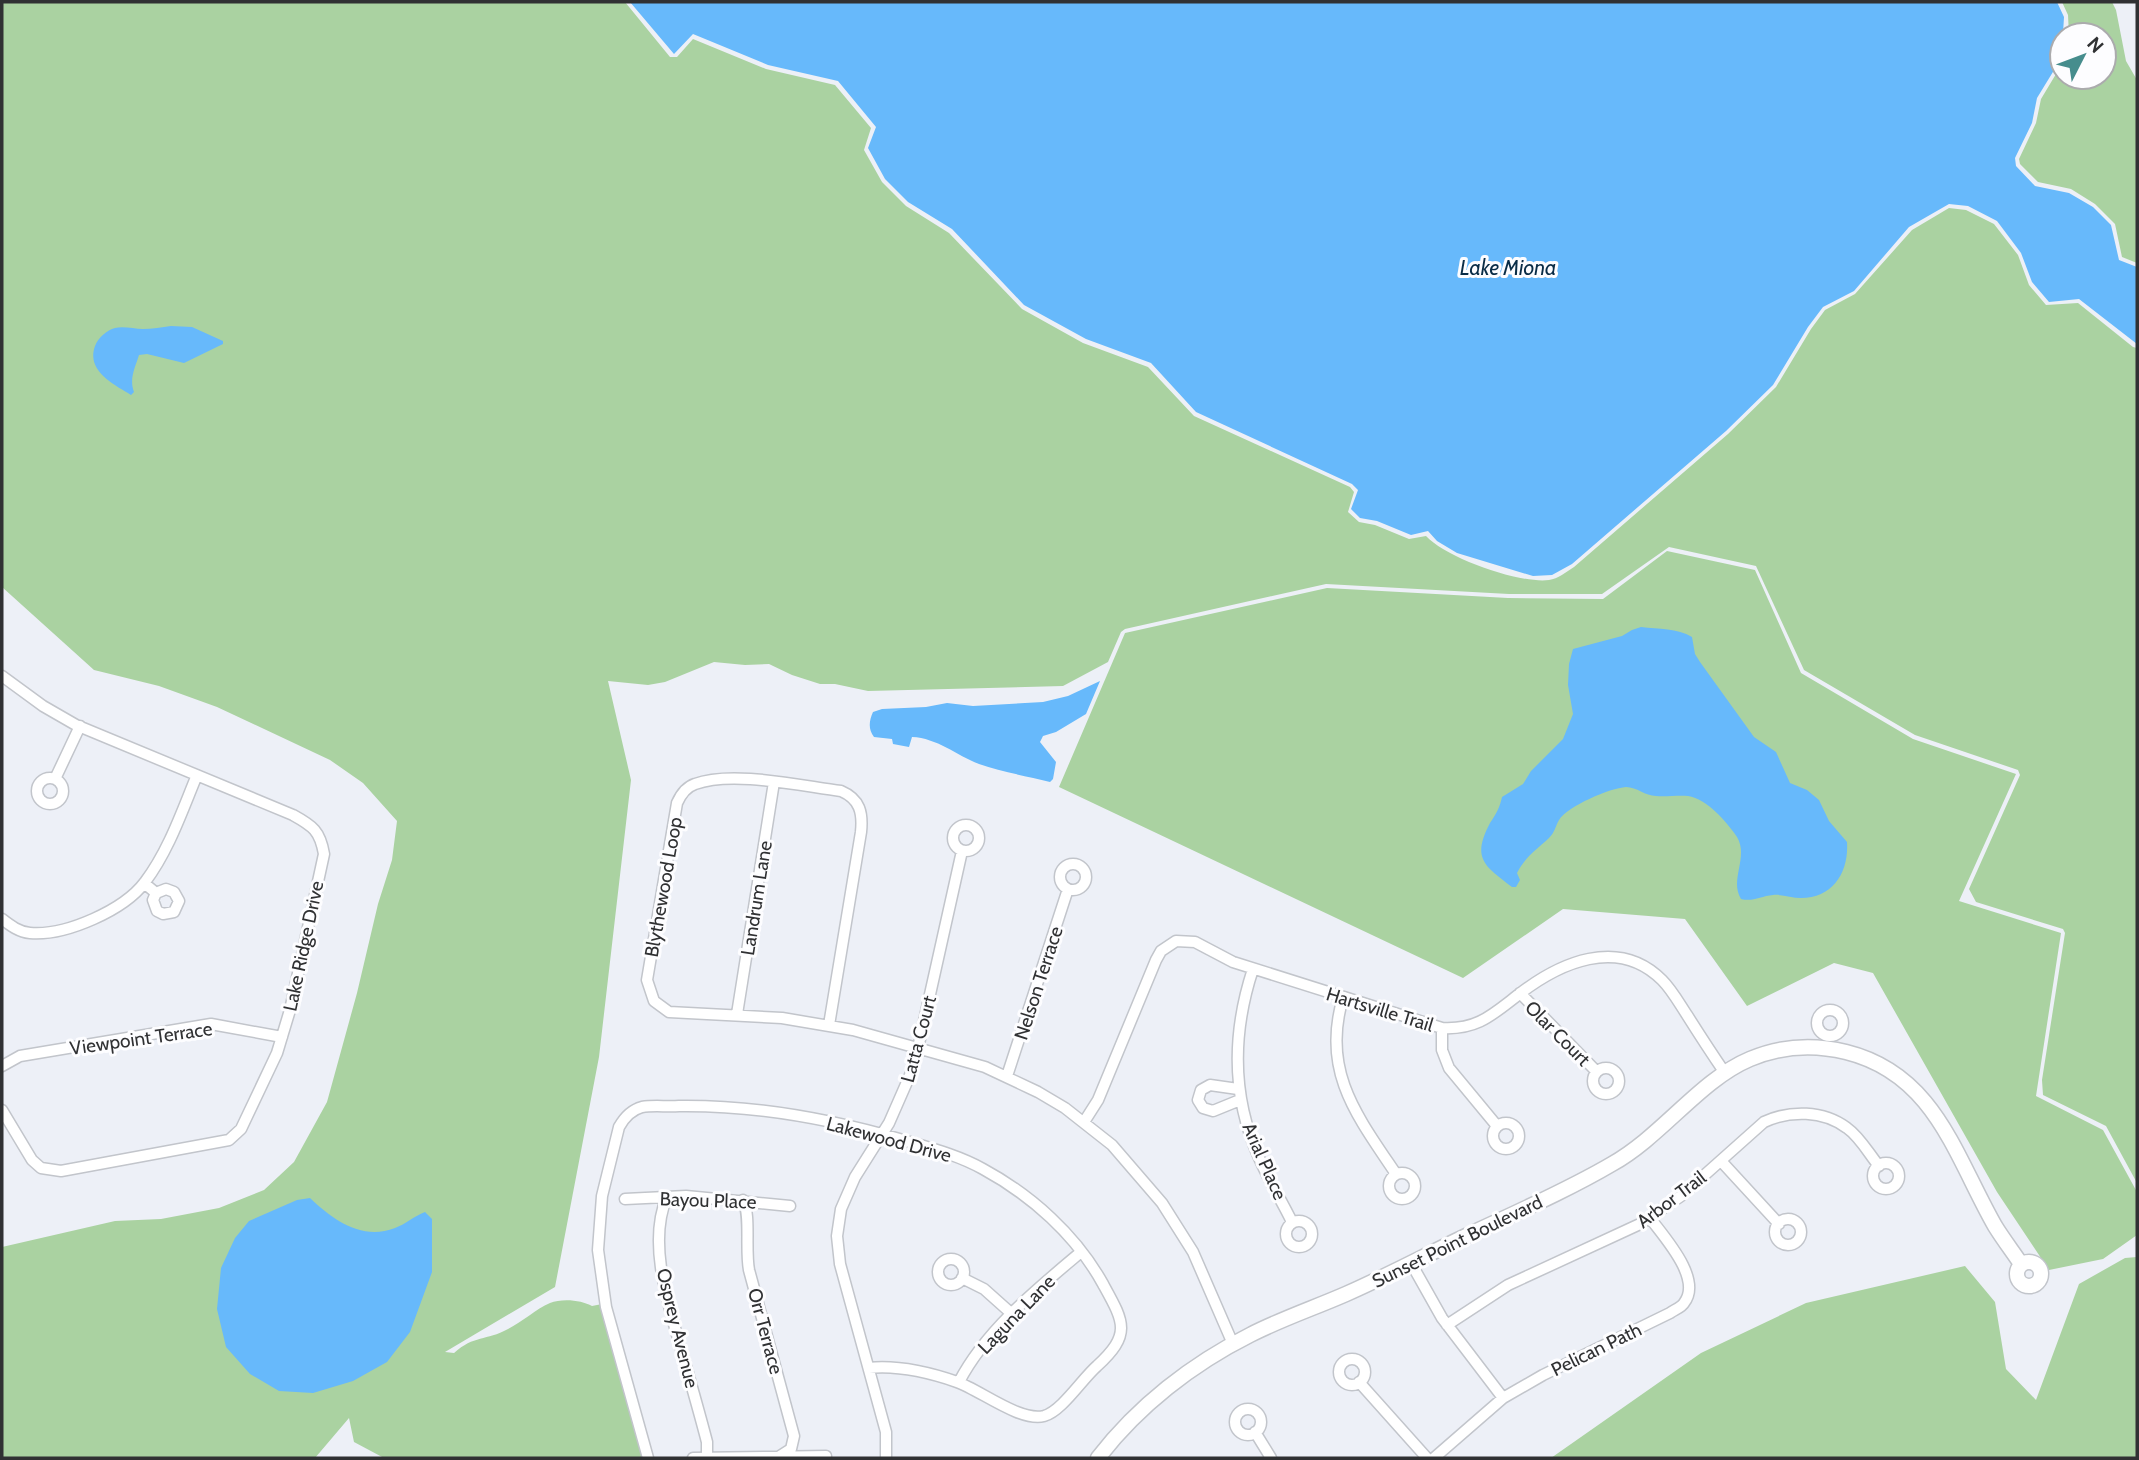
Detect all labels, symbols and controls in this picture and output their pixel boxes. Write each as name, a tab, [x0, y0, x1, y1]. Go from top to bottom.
north arrow	[2048, 21, 2118, 91]
text: N	[2082, 32, 2108, 58]
water label: Lake Miona	[1460, 255, 1556, 280]
street label: Blythewood Loop	[640, 815, 687, 959]
street label: Landrum Lane	[736, 839, 777, 957]
street label: Lake Ridge Drive	[278, 879, 329, 1013]
street label: Nelson Terrace	[1009, 923, 1068, 1043]
street label: Hartsville Trail	[1323, 982, 1437, 1037]
street label: Latta Court	[896, 993, 941, 1085]
street label: Olar Court	[1520, 996, 1595, 1071]
street label: Viewpoint Terrace	[68, 1017, 214, 1060]
street label: Lakewood Drive	[824, 1112, 954, 1167]
street label: Arial Place	[1237, 1119, 1292, 1204]
street label: Arbor Trail	[1632, 1166, 1711, 1233]
street label: Bayou Place	[659, 1187, 757, 1214]
street label: Sunset Point Boulevard	[1368, 1190, 1546, 1293]
street label: Osprey Avenue	[652, 1266, 704, 1391]
street label: Laguna Lane	[973, 1270, 1060, 1359]
street label: Orr Terrace	[743, 1285, 788, 1377]
street label: Pelican Path	[1547, 1318, 1645, 1381]

